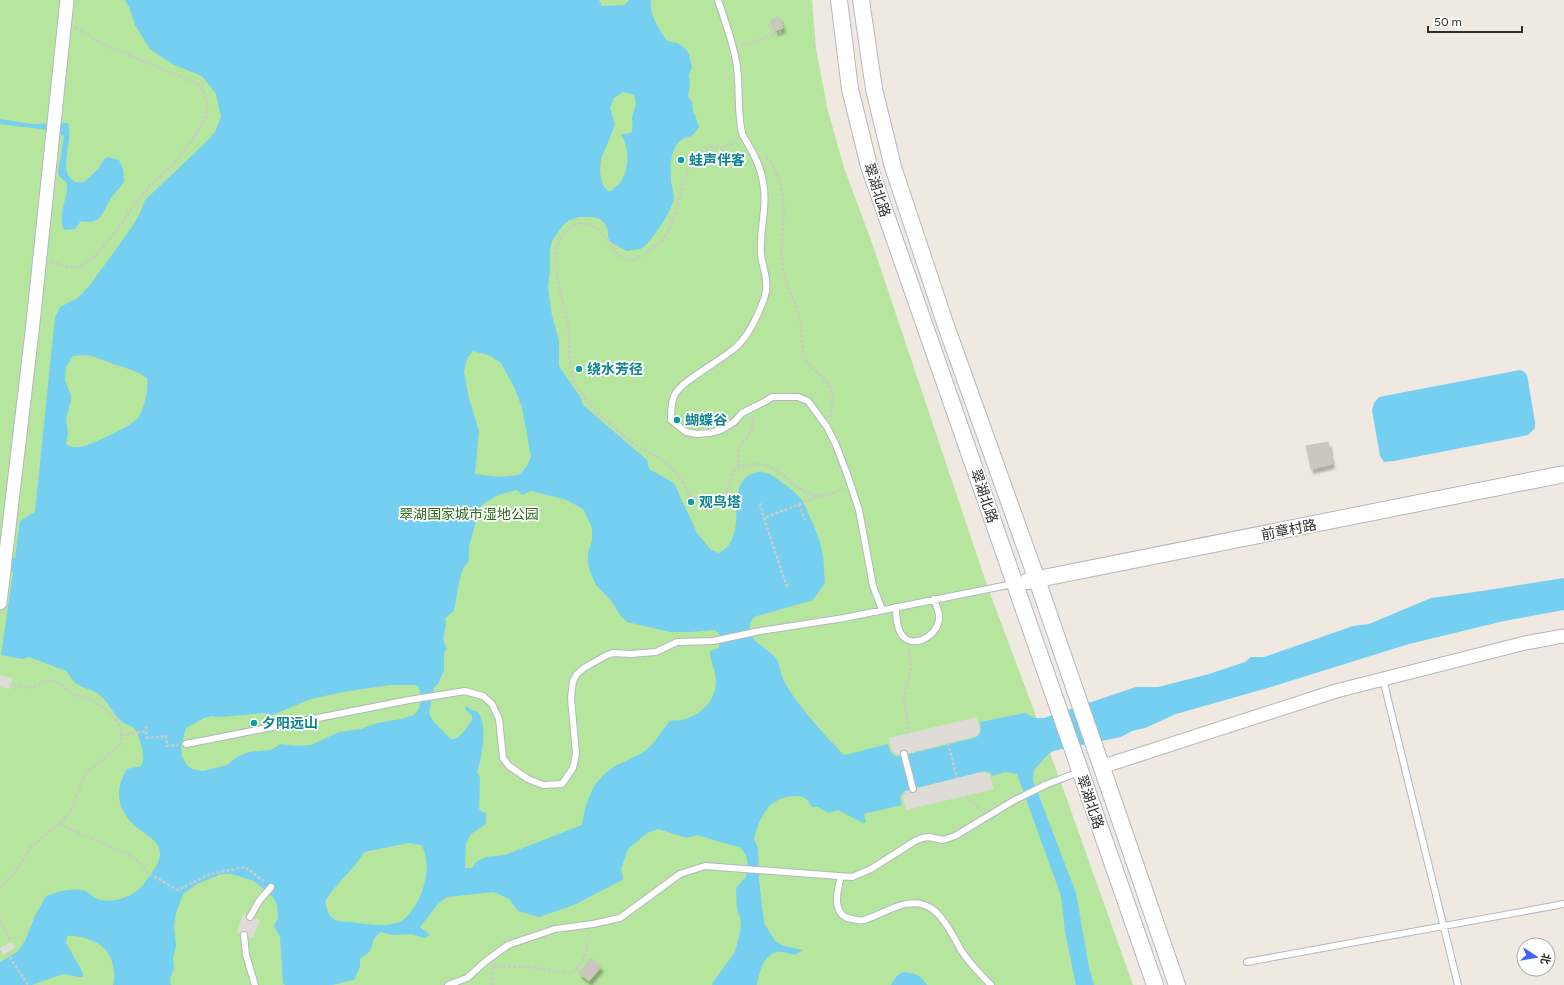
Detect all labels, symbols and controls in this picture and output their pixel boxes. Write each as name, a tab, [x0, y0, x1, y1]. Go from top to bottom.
scale bar	[1428, 8, 1522, 34]
text: 50 m	[1434, 15, 1462, 29]
place label: 蛙声伴客	[689, 152, 745, 169]
marker: 蛙声伴客	[676, 155, 686, 165]
street label: 翠湖北路	[860, 161, 894, 219]
place label: 绕水芳径	[587, 361, 643, 378]
marker: 绕水芳径	[574, 364, 584, 374]
place label: 蝴蝶谷	[685, 412, 728, 429]
marker: 蝴蝶谷	[672, 415, 682, 425]
street label: 翠湖北路	[967, 467, 1001, 525]
place label: 观鸟塔	[699, 494, 741, 511]
marker: 观鸟塔	[686, 497, 696, 507]
park label: 翠湖国家城市湿地公园	[399, 506, 539, 523]
street label: 前章村路	[1260, 516, 1318, 544]
place label: 夕阳远山	[262, 715, 318, 732]
marker: 夕阳远山	[249, 718, 259, 728]
street label: 翠湖北路	[1073, 773, 1107, 831]
north arrow	[1516, 937, 1556, 977]
text: 北	[1538, 952, 1553, 966]

